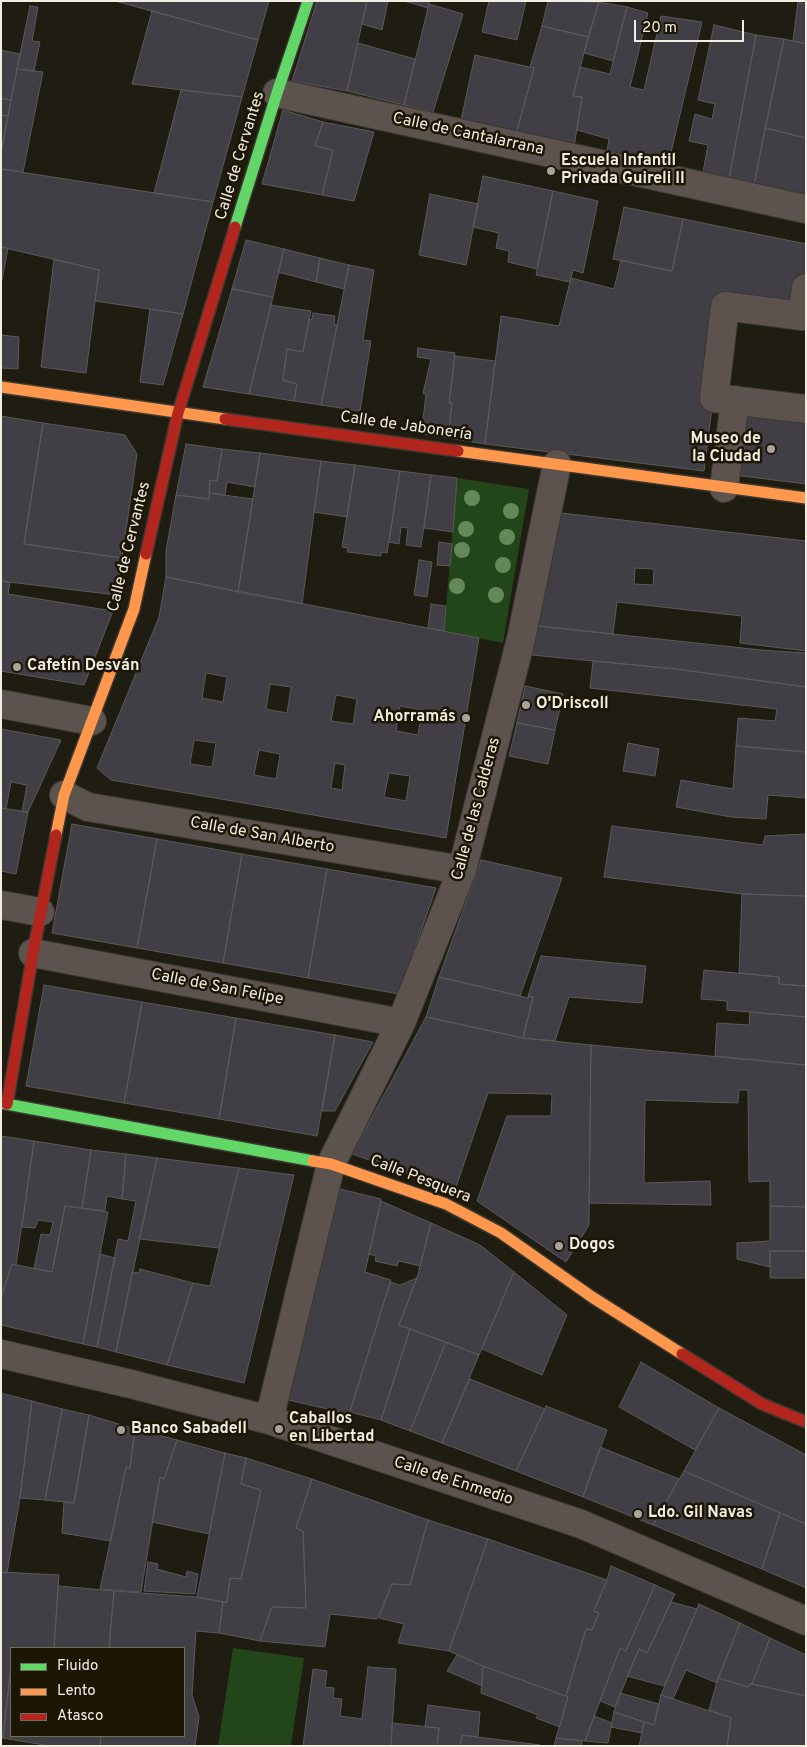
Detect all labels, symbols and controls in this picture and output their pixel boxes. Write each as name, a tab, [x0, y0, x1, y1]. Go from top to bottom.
scale bar	[637, 10, 747, 42]
text: 20 m	[642, 19, 677, 38]
street label: Calle de Cervantes	[212, 89, 270, 223]
street label: Calle de Cantalarrana	[391, 110, 545, 160]
place label: Escuela Infantil Privada Guireli II	[561, 152, 685, 190]
marker: Escuela Infantil Privada Guireli II	[545, 165, 557, 177]
street label: Calle de Jabonería	[339, 408, 473, 446]
place label: Museo de la Ciudad	[690, 430, 761, 468]
marker: Museo de la Ciudad	[765, 443, 777, 455]
street label: Calle de Cervantes	[105, 480, 155, 614]
place label: Cafetín Desván	[27, 657, 139, 677]
marker: Cafetín Desván	[11, 661, 23, 673]
place label: O'Driscoll	[536, 695, 609, 715]
marker: O'Driscoll	[520, 699, 532, 711]
place label: Ahorramás	[373, 708, 456, 728]
marker: Ahorramás	[460, 712, 472, 724]
street label: Calle de las Calderas	[449, 735, 505, 883]
street label: Calle de San Alberto	[188, 814, 336, 858]
street label: Calle de San Felipe	[149, 966, 285, 1010]
street label: Calle Pesquera	[367, 1152, 473, 1208]
place label: Dogos	[569, 1236, 615, 1256]
marker: Dogos	[553, 1240, 565, 1252]
place label: Caballos en Libertad	[289, 1410, 374, 1448]
place label: Banco Sabadell	[131, 1420, 247, 1440]
marker: Caballos en Libertad	[273, 1423, 285, 1435]
marker: Banco Sabadell	[115, 1424, 127, 1436]
street label: Calle de Enmedio	[391, 1454, 515, 1510]
place label: Ldo. Gil Navas	[648, 1504, 753, 1524]
marker: Ldo. Gil Navas	[632, 1508, 644, 1520]
legend	[10, 1647, 185, 1737]
text: Fluido	[57, 1657, 98, 1676]
text: Lento	[57, 1682, 96, 1701]
text: Atasco	[57, 1707, 103, 1726]

